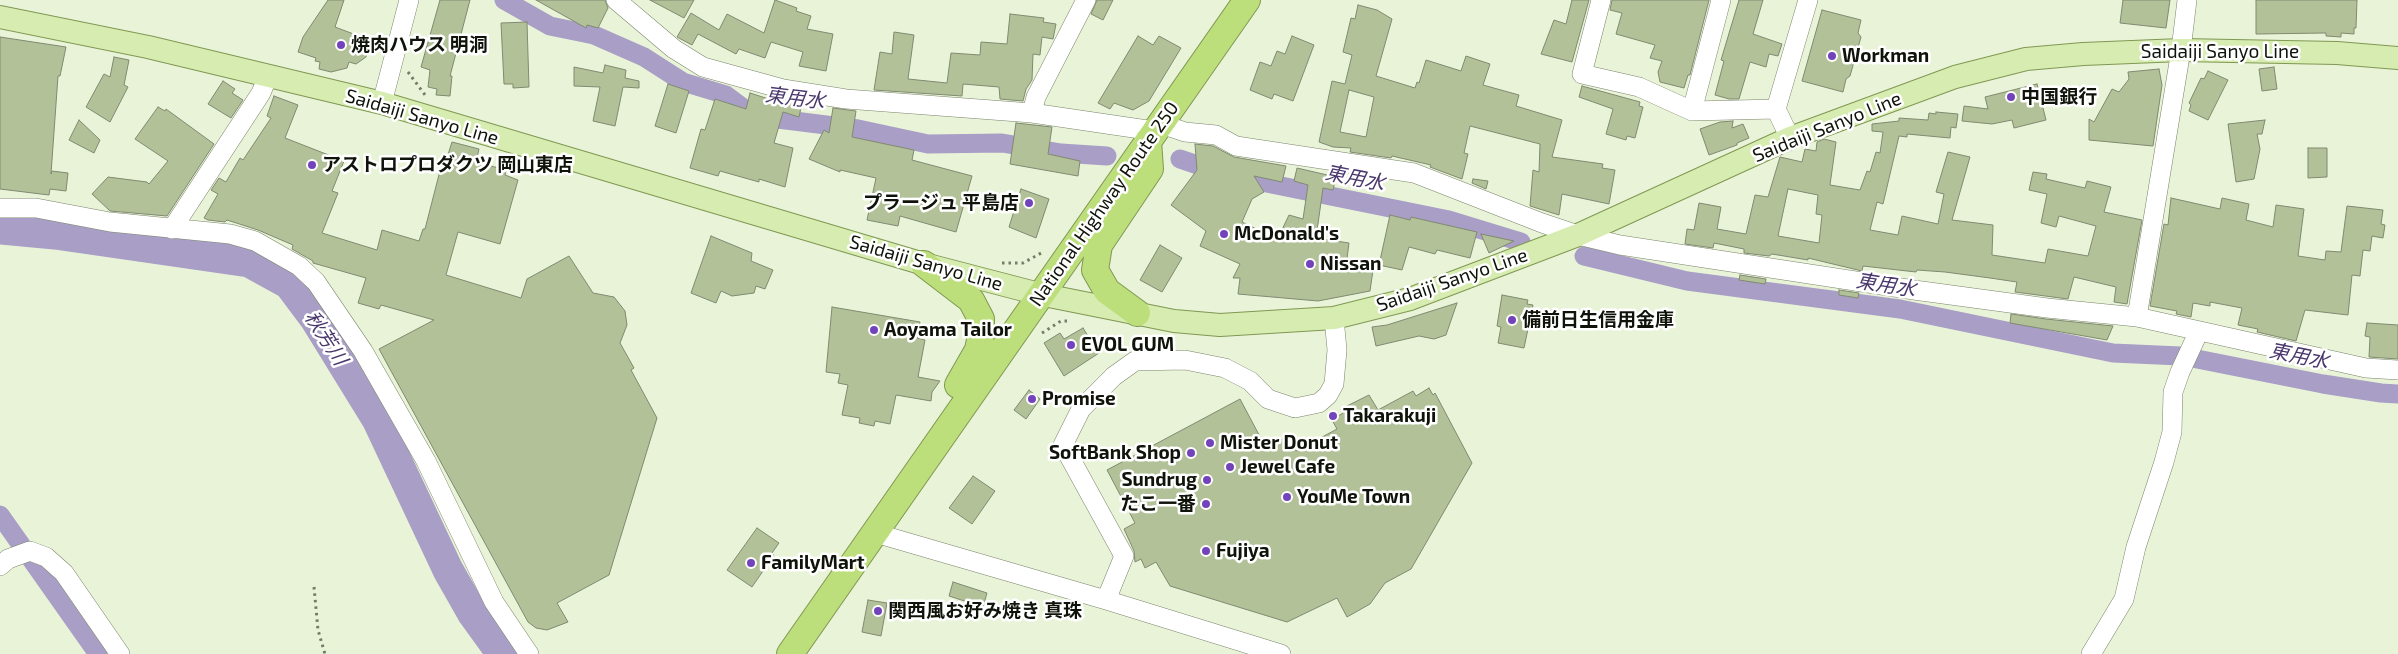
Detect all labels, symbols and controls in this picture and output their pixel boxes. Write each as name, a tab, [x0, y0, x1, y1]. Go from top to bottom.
place label: 焼肉ハウス 明洞	[351, 34, 488, 56]
marker: 焼肉ハウス 明洞	[335, 39, 347, 51]
street label: Saidaiji Sanyo Line	[2141, 41, 2299, 63]
place label: Workman	[1842, 45, 1929, 67]
marker: Workman	[1826, 50, 1838, 62]
water label: 東用水	[764, 82, 826, 114]
street label: Saidaiji Sanyo Line	[343, 84, 501, 150]
place label: 中国銀行	[2021, 86, 2097, 108]
street label: Saidaiji Sanyo Line	[1749, 87, 1905, 167]
marker: 中国銀行	[2005, 91, 2017, 103]
street label: National Highway Route 250	[1025, 97, 1183, 311]
place label: アストロプロダクツ 岡山東店	[322, 154, 573, 176]
marker: アストロプロダクツ 岡山東店	[306, 159, 318, 171]
water label: 東用水	[1323, 160, 1387, 196]
place label: プラージュ 平島店	[863, 192, 1019, 214]
marker: プラージュ 平島店	[1023, 197, 1035, 209]
place label: McDonald's	[1234, 223, 1339, 245]
marker: McDonald's	[1218, 228, 1230, 240]
street label: Saidaiji Sanyo Line	[847, 230, 1005, 296]
street label: Saidaiji Sanyo Line	[1373, 243, 1531, 317]
place label: Nissan	[1320, 253, 1381, 275]
marker: Nissan	[1304, 258, 1316, 270]
water label: 東用水	[1854, 268, 1918, 302]
water label: 秋芳川	[300, 306, 352, 370]
place label: 備前日生信用金庫	[1522, 309, 1674, 331]
marker: 備前日生信用金庫	[1506, 314, 1518, 326]
place label: Aoyama Tailor	[884, 319, 1012, 341]
marker: Aoyama Tailor	[868, 324, 880, 336]
place label: EVOL GUM	[1081, 334, 1174, 356]
water label: 東用水	[2267, 338, 2331, 374]
marker: EVOL GUM	[1065, 339, 1077, 351]
place label: Promise	[1042, 388, 1116, 410]
marker: Promise	[1026, 393, 1038, 405]
place label: Takarakuji	[1343, 405, 1436, 427]
marker: Takarakuji	[1327, 410, 1339, 422]
place label: Mister Donut	[1220, 432, 1338, 454]
marker: Mister Donut	[1204, 437, 1216, 449]
place label: SoftBank Shop	[1049, 442, 1181, 464]
marker: SoftBank Shop	[1185, 447, 1197, 459]
place label: Jewel Cafe	[1240, 456, 1335, 478]
marker: Jewel Cafe	[1224, 461, 1236, 473]
place label: Sundrug	[1121, 469, 1197, 491]
marker: Sundrug	[1201, 474, 1213, 486]
place label: YouMe Town	[1297, 486, 1410, 508]
marker: YouMe Town	[1281, 491, 1293, 503]
place label: たこ一番	[1120, 493, 1196, 515]
marker: たこ一番	[1200, 498, 1212, 510]
place label: Fujiya	[1216, 540, 1270, 562]
marker: Fujiya	[1200, 545, 1212, 557]
place label: FamilyMart	[761, 552, 865, 574]
marker: FamilyMart	[745, 557, 757, 569]
place label: 関西風お好み焼き 真珠	[888, 600, 1082, 622]
marker: 関西風お好み焼き 真珠	[872, 605, 884, 617]

